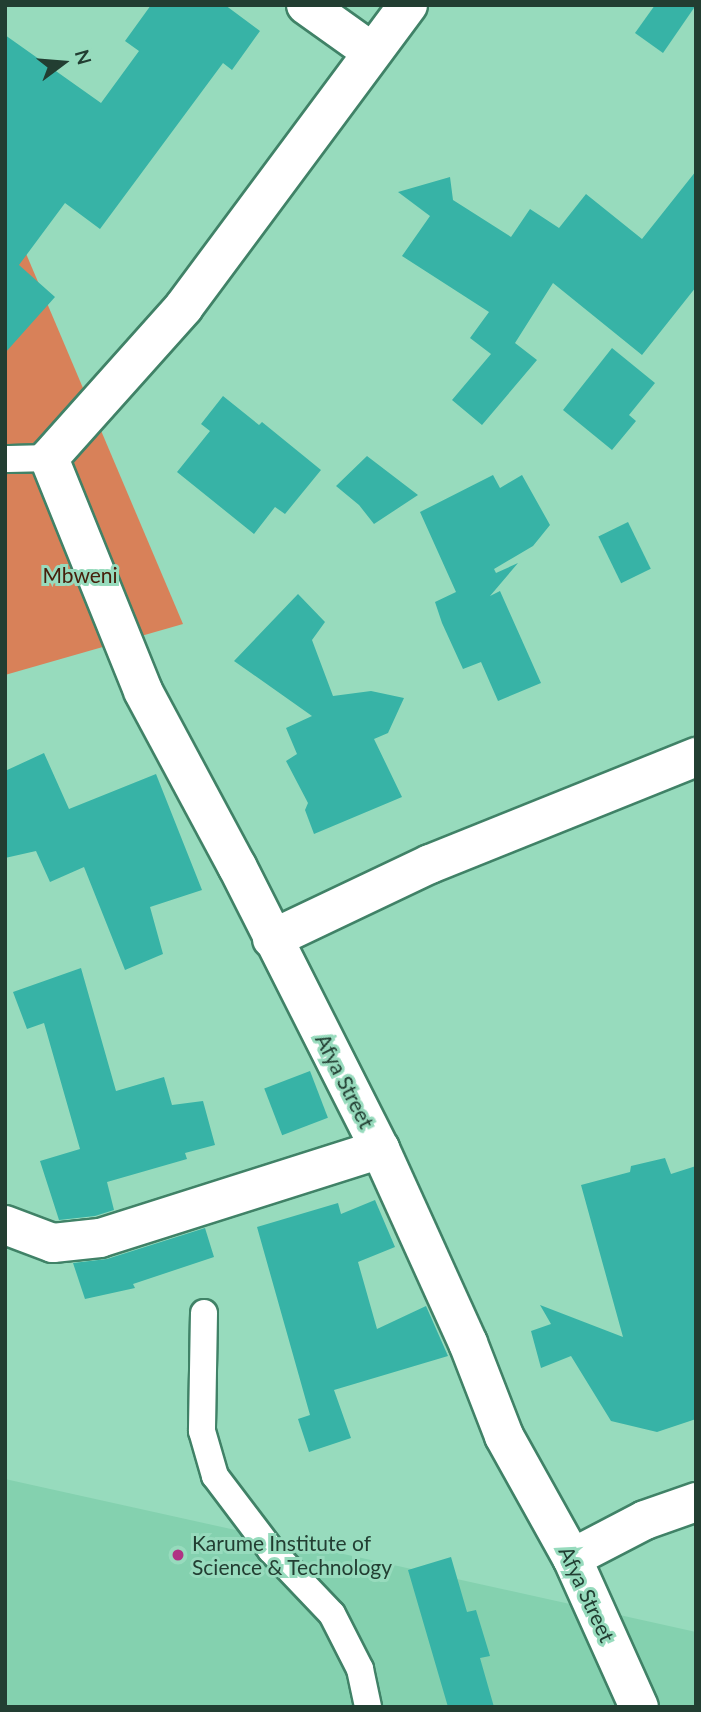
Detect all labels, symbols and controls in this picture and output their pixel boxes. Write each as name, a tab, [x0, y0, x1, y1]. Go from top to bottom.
north arrow	[28, 28, 98, 98]
text: N	[71, 47, 97, 67]
park label: Mbweni	[42, 562, 118, 588]
street label: Afya Street	[310, 1029, 380, 1133]
place label: Karume Institute of Science & Technology	[192, 1530, 393, 1580]
street label: Afya Street	[554, 1542, 620, 1646]
marker: Karume Institute of Science & Technology	[170, 1547, 186, 1563]

